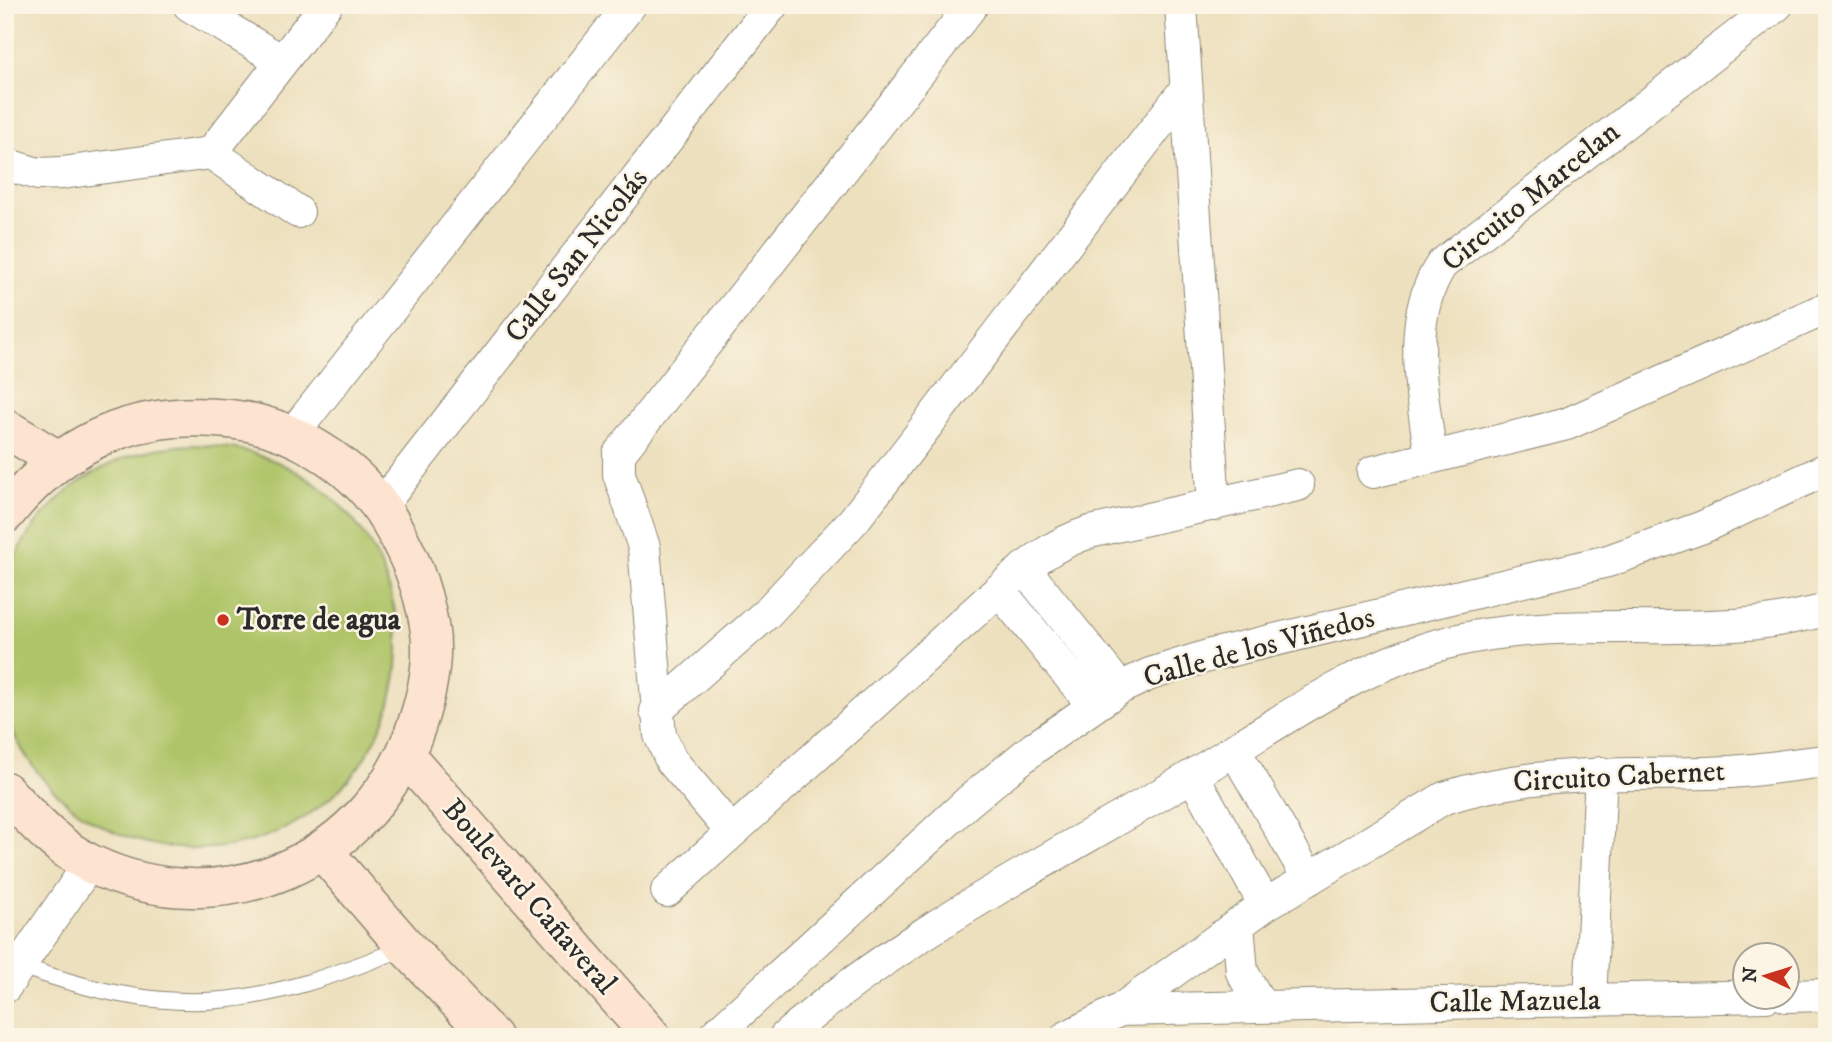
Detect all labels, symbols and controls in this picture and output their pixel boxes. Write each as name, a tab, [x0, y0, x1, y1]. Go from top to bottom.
street label: Circuito Marcelan	[1435, 114, 1628, 280]
street label: Calle San Nicolás	[498, 162, 656, 350]
street label: Calle de los Viñedos	[1140, 599, 1378, 697]
place label: Torre de agua	[236, 602, 402, 639]
marker: Torre de agua	[215, 612, 231, 628]
street label: Circuito Cabernet	[1512, 753, 1726, 801]
street label: Boulevard Cañaveral	[434, 792, 624, 1002]
north arrow	[1730, 940, 1800, 1010]
text: N	[1739, 966, 1763, 984]
street label: Calle Mazuela	[1429, 982, 1601, 1022]

